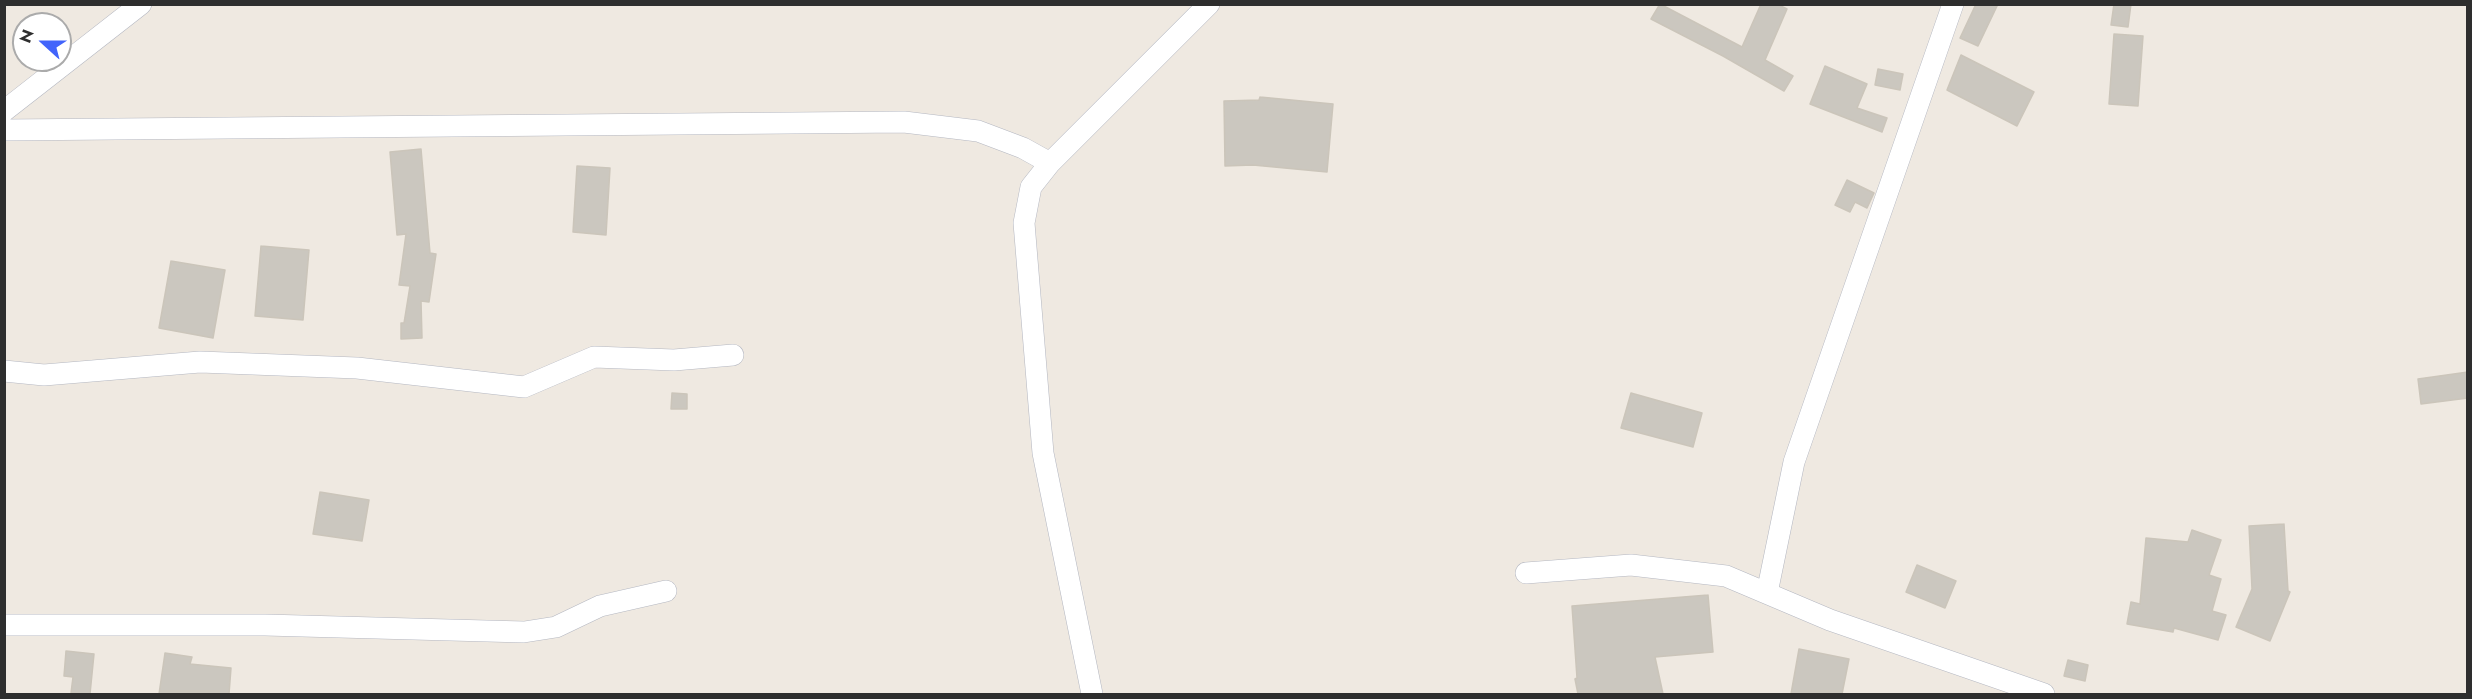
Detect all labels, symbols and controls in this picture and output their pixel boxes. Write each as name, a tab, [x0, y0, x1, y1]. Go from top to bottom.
north arrow	[12, 12, 72, 72]
text: N	[14, 26, 40, 46]

